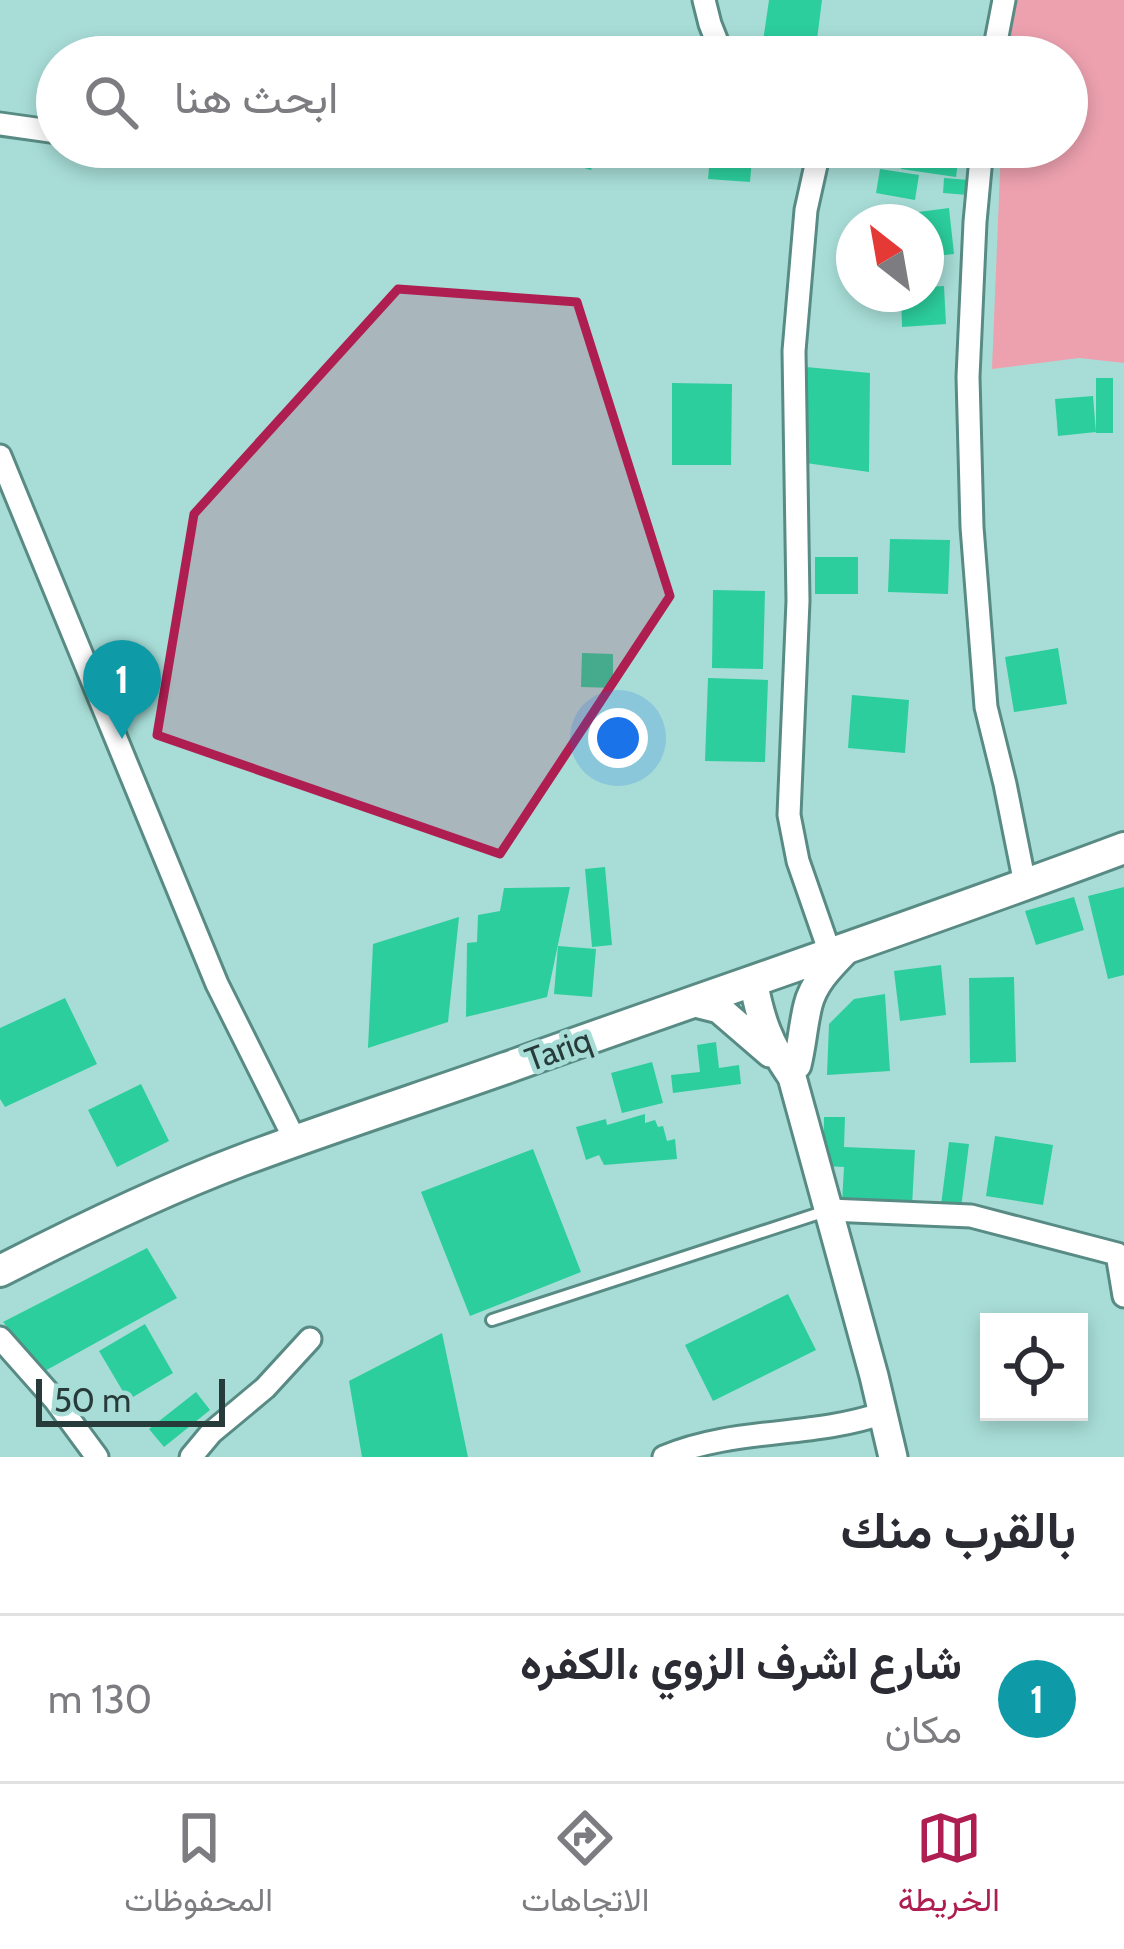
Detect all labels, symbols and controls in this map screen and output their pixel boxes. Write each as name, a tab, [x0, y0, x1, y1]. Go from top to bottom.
search box	[36, 36, 1088, 168]
icon: search	[78, 69, 144, 135]
text: ابحث هنا	[174, 70, 339, 124]
north arrow	[836, 204, 944, 312]
pin: 1	[83, 640, 161, 739]
your location	[588, 708, 648, 768]
street label: Tariq	[520, 1019, 596, 1079]
map controls	[980, 1313, 1088, 1421]
button: locate	[980, 1313, 1088, 1421]
scale bar	[36, 1373, 225, 1426]
text: 50 m	[54, 1380, 131, 1420]
text: بالقرب منك	[841, 1499, 1076, 1561]
text: شارع اشرف الزوي ،الكفره	[520, 1636, 962, 1690]
text: 130 m	[48, 1675, 152, 1723]
text: 1	[1030, 1675, 1044, 1723]
text: مكان	[885, 1705, 962, 1753]
tab: المحفوظات	[124, 1805, 273, 1929]
tab: الاتجاهات	[521, 1805, 649, 1929]
tab: الخريطة	[898, 1805, 1000, 1929]

